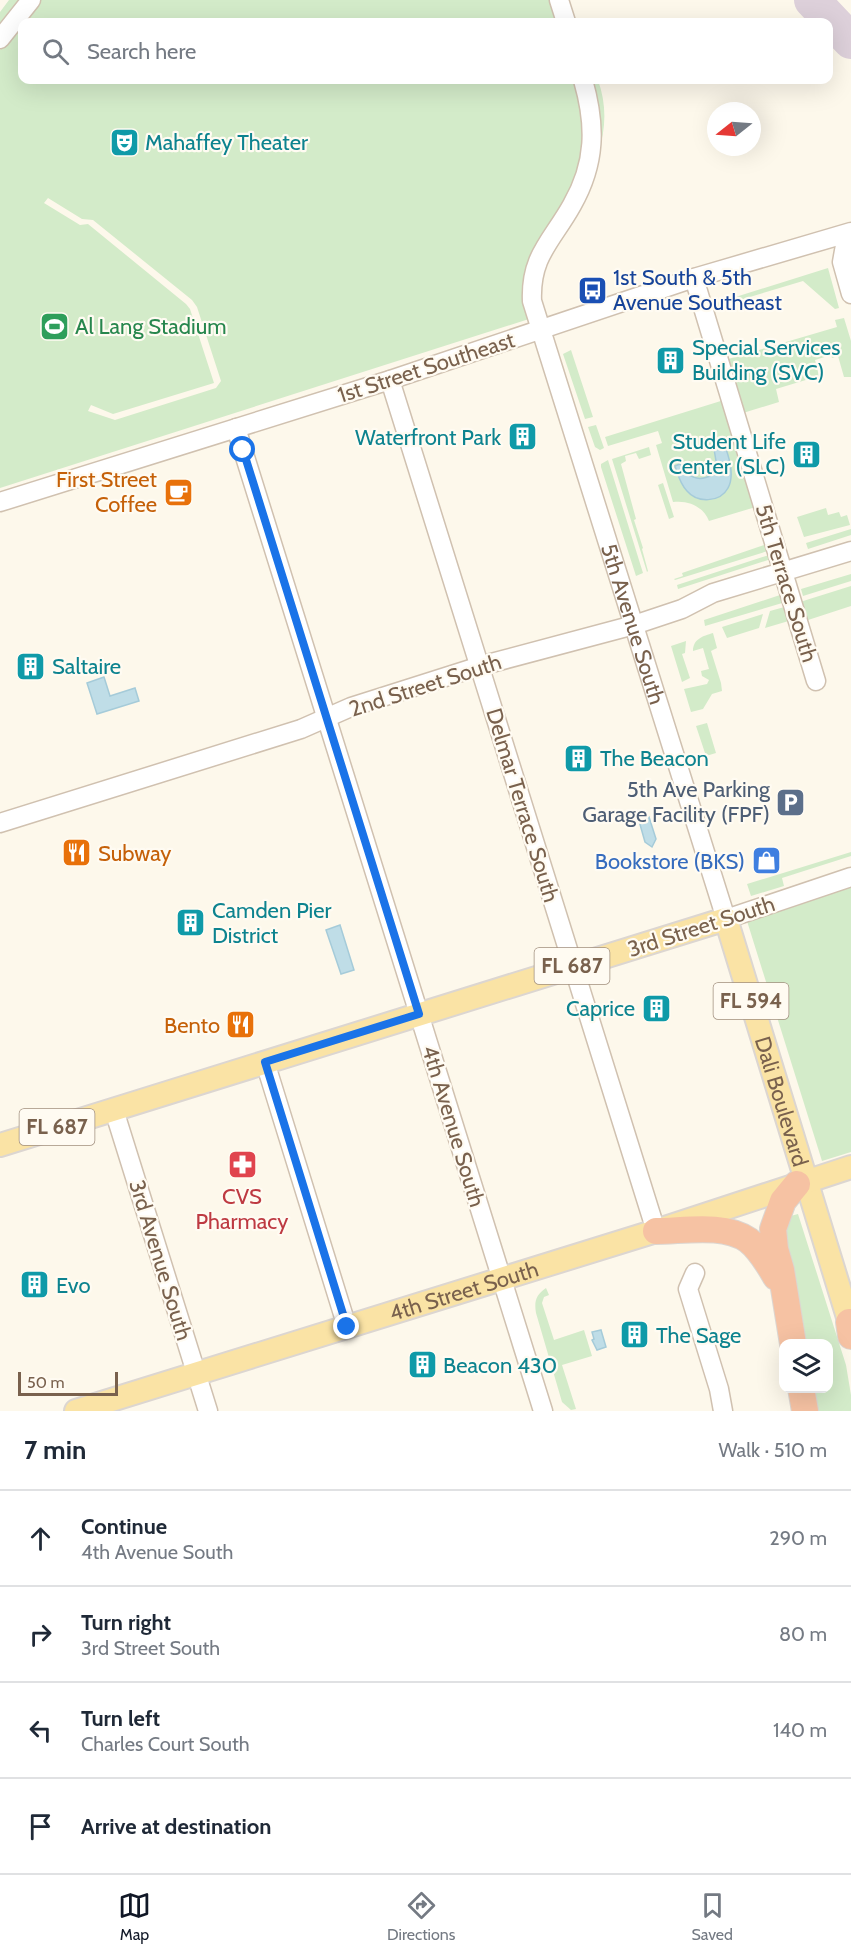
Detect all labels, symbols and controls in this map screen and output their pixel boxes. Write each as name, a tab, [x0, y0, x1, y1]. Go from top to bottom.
search box	[18, 18, 833, 84]
icon: search	[39, 35, 72, 68]
text: Search here	[87, 38, 196, 65]
north arrow	[707, 102, 761, 156]
theatre icon: Mahaffey Theater	[108, 126, 140, 158]
place label: Mahaffey Theater	[145, 129, 308, 156]
place label: 1st South & 5th Avenue Southeast	[613, 264, 782, 316]
bus stop icon: 1st South & 5th Avenue Southeast	[576, 274, 608, 306]
sports icon: Al Lang Stadium	[38, 310, 70, 342]
place label: Al Lang Stadium	[75, 313, 227, 340]
street label: 1st Street Southeast	[334, 326, 519, 409]
place label: Special Services Building (SVC)	[692, 334, 840, 386]
building icon: Special Services Building (SVC)	[655, 344, 687, 376]
building icon: Waterfront Park	[506, 421, 538, 453]
place label: Waterfront Park	[355, 424, 501, 451]
place label: Student Life Center (SLC)	[668, 428, 786, 480]
route start	[229, 436, 255, 462]
building icon: Student Life Center (SLC)	[791, 438, 823, 470]
place label: First Street Coffee	[56, 466, 158, 518]
cafe icon: First Street Coffee	[162, 476, 194, 508]
street label: 5th Terrace South	[750, 501, 823, 665]
street label: 5th Avenue South	[595, 540, 671, 708]
street label: 2nd Street South	[346, 648, 505, 723]
building icon: Saltaire	[15, 650, 47, 682]
place label: Saltaire	[52, 653, 121, 680]
street label: Delmar Terrace South	[480, 705, 565, 905]
building icon: The Beacon	[563, 742, 595, 774]
place label: The Beacon	[600, 745, 709, 772]
place label: 5th Ave Parking Garage Facility (FPF)	[582, 776, 771, 828]
parking icon: 5th Ave Parking Garage Facility (FPF)	[775, 786, 807, 818]
restaurant icon: Subway	[61, 837, 93, 869]
place label: Subway	[98, 840, 171, 867]
shop icon: Bookstore (BKS)	[750, 845, 782, 877]
place label: Bookstore (BKS)	[595, 848, 745, 875]
street label: 3rd Street South	[624, 890, 778, 963]
place label: Camden Pier District	[212, 897, 332, 949]
building icon: Camden Pier District	[175, 907, 207, 939]
road number: FL 687	[534, 948, 610, 984]
road number: FL 594	[714, 983, 789, 1019]
building icon: Caprice	[640, 992, 672, 1024]
place label: Caprice	[566, 995, 635, 1022]
restaurant icon: Bento	[225, 1009, 257, 1041]
place label: Bento	[164, 1012, 220, 1039]
street label: Dali Boulevard	[749, 1033, 814, 1170]
street label: 4th Avenue South	[416, 1042, 491, 1210]
road number: FL 687	[20, 1109, 94, 1145]
pharmacy icon: CVS Pharmacy	[226, 1148, 258, 1180]
street label: 3rd Avenue South	[123, 1177, 198, 1344]
place label: CVS Pharmacy	[196, 1183, 288, 1235]
street label: 4th Street South	[386, 1255, 542, 1327]
building icon: Evo	[19, 1269, 51, 1301]
place label: Evo	[56, 1272, 91, 1299]
route end	[333, 1313, 359, 1339]
building icon: The Sage	[619, 1319, 651, 1351]
place label: The Sage	[656, 1322, 741, 1349]
map controls	[779, 1339, 833, 1393]
button: layers	[779, 1339, 833, 1393]
building icon: Beacon 430	[406, 1349, 438, 1381]
place label: Beacon 430	[443, 1352, 557, 1379]
scale bar	[18, 1369, 118, 1396]
text: 50 m	[27, 1373, 64, 1392]
text: 7 min	[24, 1434, 86, 1466]
text: Walk · 510 m	[719, 1438, 827, 1462]
text: Continue	[81, 1513, 167, 1540]
icon: ahead	[24, 1522, 57, 1555]
text: 290 m	[769, 1526, 827, 1550]
text: 4th Avenue South	[81, 1540, 233, 1564]
text: Turn right	[81, 1609, 171, 1636]
icon: right	[24, 1618, 57, 1651]
text: 80 m	[779, 1622, 827, 1646]
text: 3rd Street South	[81, 1636, 220, 1660]
text: Turn left	[81, 1705, 160, 1732]
icon: left	[24, 1714, 57, 1747]
text: 140 m	[773, 1718, 827, 1742]
text: Charles Court South	[81, 1732, 250, 1756]
icon: arrive	[24, 1810, 57, 1843]
text: Arrive at destination	[81, 1813, 271, 1840]
tab: Map	[118, 1889, 151, 1944]
tab: Directions	[387, 1889, 455, 1944]
tab: Saved	[691, 1889, 733, 1944]

